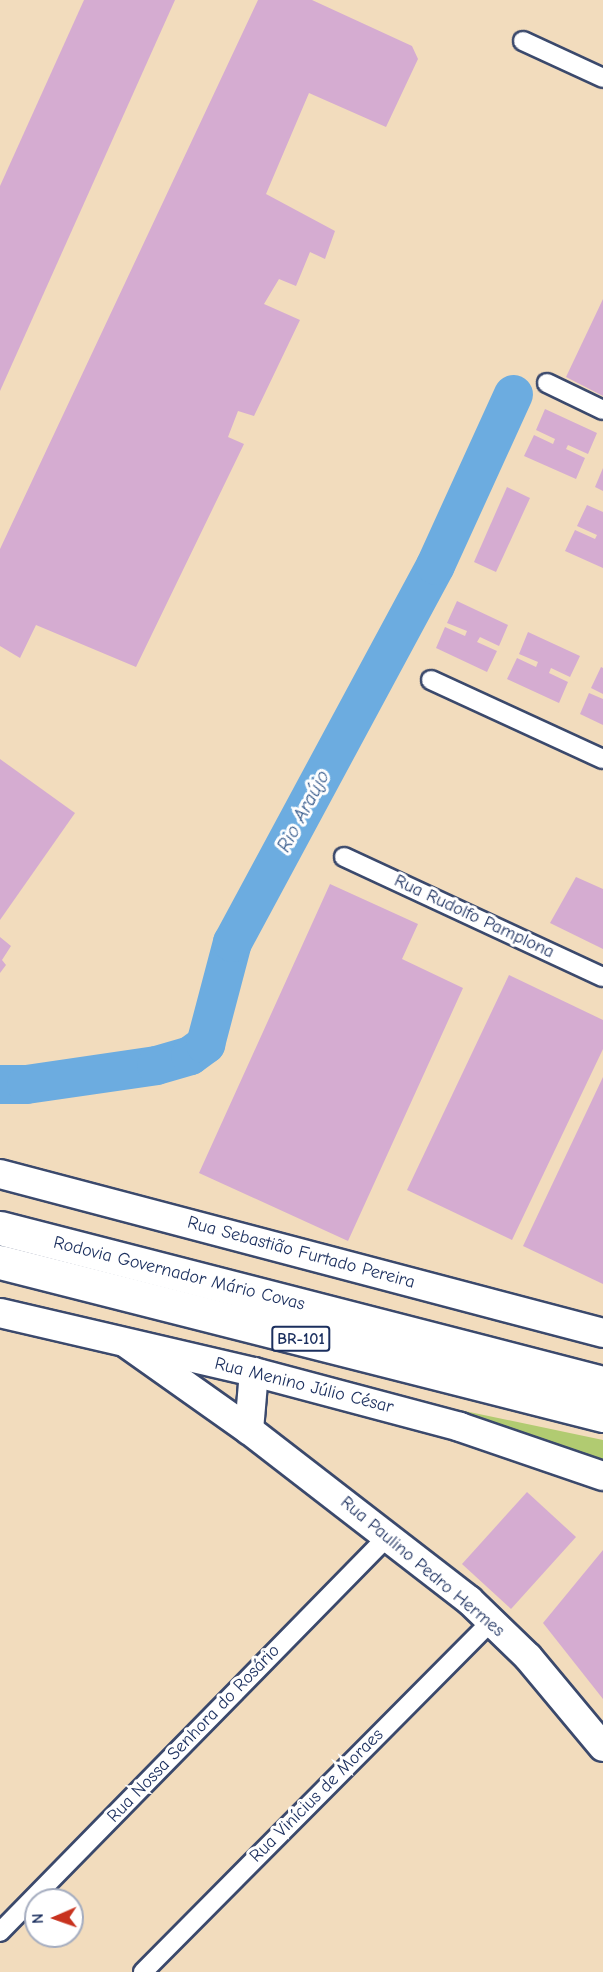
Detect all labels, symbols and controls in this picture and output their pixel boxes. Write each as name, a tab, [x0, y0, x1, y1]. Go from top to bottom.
water label: Rio Araújo	[271, 766, 335, 856]
street label: Rua Rudolfo Pamplona	[391, 870, 557, 964]
street label: Rua Sebastião Furtado Pereira	[185, 1212, 417, 1294]
street label: Rodovia Governador Mário Covas	[51, 1232, 307, 1316]
road number: BR-101	[271, 1326, 331, 1352]
street label: Rua Menino Júlio César	[212, 1353, 396, 1419]
street label: Rua Paulino Pedro Hermes	[336, 1492, 508, 1642]
street label: Rua Nossa Senhora do Rosário	[103, 1640, 285, 1828]
street label: Rua Vinícius de Moraes	[246, 1725, 388, 1867]
north arrow	[24, 1888, 84, 1948]
text: N	[29, 1913, 47, 1924]

